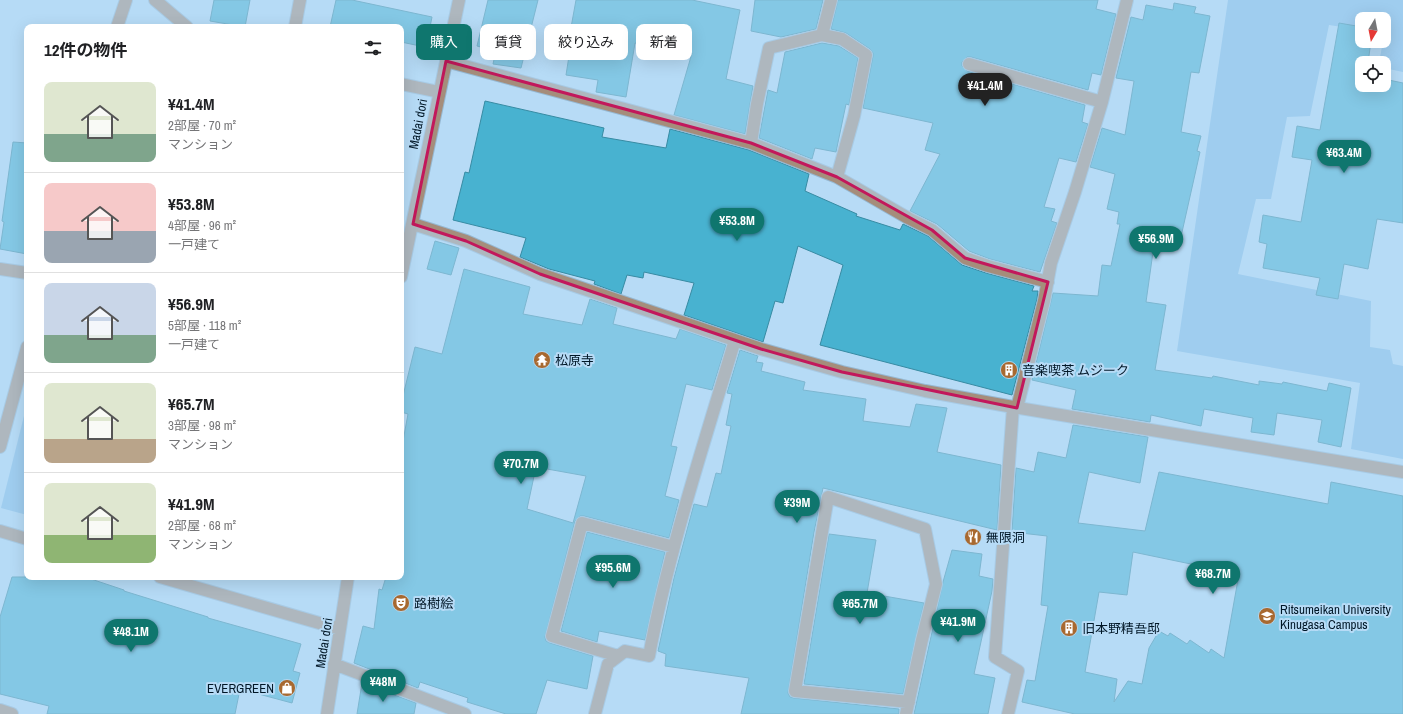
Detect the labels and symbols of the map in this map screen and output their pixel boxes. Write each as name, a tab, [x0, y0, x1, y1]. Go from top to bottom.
north arrow	[1355, 12, 1391, 48]
pin: ¥41.4M	[952, 73, 1018, 107]
street label: Madai dori	[405, 97, 431, 151]
pin: ¥63.4M	[1311, 140, 1377, 174]
pin: ¥53.8M	[704, 208, 770, 242]
pin: ¥56.9M	[1123, 226, 1189, 260]
temple icon: 松原寺	[532, 350, 552, 370]
place label: 松原寺	[555, 352, 594, 369]
building icon: 音楽喫茶 ムジーク	[999, 360, 1019, 380]
place label: 音楽喫茶 ムジーク	[1022, 362, 1129, 379]
pin: ¥70.7M	[488, 451, 554, 485]
pin: ¥39M	[773, 490, 821, 524]
restaurant icon: 無限洞	[963, 527, 983, 547]
place label: 無限洞	[986, 529, 1025, 546]
pin: ¥95.6M	[580, 555, 646, 589]
pin: ¥68.7M	[1180, 561, 1246, 595]
pin: ¥65.7M	[827, 591, 893, 625]
theatre icon: 路樹絵	[391, 593, 411, 613]
place label: 路樹絵	[414, 595, 454, 612]
place label: Ritsumeikan University Kinugasa Campus	[1280, 601, 1391, 633]
school or university icon: Ritsumeikan University Kinugasa Campus	[1257, 606, 1277, 626]
pin: ¥41.9M	[925, 609, 991, 643]
street label: Madai dori	[312, 616, 336, 670]
building icon: 旧本野精吾邸	[1059, 618, 1079, 638]
pin: ¥48.1M	[98, 619, 164, 653]
place label: 旧本野精吾邸	[1082, 620, 1160, 637]
pin: ¥48M	[359, 669, 407, 703]
shop icon: EVERGREEN	[277, 678, 297, 698]
place label: EVERGREEN	[207, 680, 274, 697]

